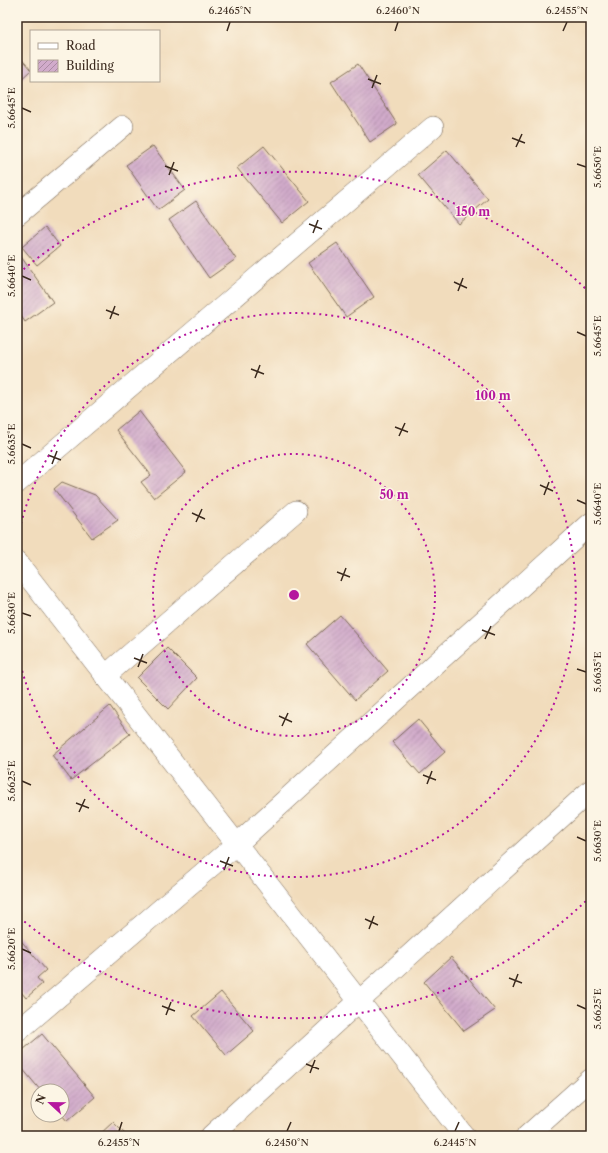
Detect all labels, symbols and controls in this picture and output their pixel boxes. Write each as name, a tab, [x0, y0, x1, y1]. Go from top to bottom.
text: 6.2465°N	[209, 4, 251, 17]
text: 6.2460°N	[376, 4, 420, 17]
text: 6.2455°N	[546, 4, 588, 17]
legend	[30, 30, 160, 82]
text: Road	[66, 38, 96, 53]
text: Building	[66, 58, 114, 73]
text: 5.6645°E	[5, 87, 18, 129]
text: 5.6650°E	[591, 146, 604, 188]
text: 150 m	[456, 204, 490, 219]
text: 5.6640°E	[5, 255, 18, 297]
text: 5.6645°E	[591, 315, 604, 357]
text: 100 m	[475, 388, 511, 403]
text: 5.6635°E	[5, 423, 18, 464]
text: 5.6640°E	[591, 483, 604, 525]
text: 50 m	[379, 487, 409, 502]
centre of rings	[287, 588, 301, 602]
text: 5.6630°E	[5, 592, 18, 634]
text: 5.6635°E	[591, 651, 604, 692]
text: 5.6625°E	[5, 760, 18, 802]
text: 5.6630°E	[591, 820, 604, 862]
text: 5.6620°E	[5, 928, 18, 970]
text: 5.6625°E	[591, 988, 604, 1030]
north arrow	[30, 1083, 70, 1123]
text: N	[32, 1092, 49, 1106]
text: 6.2455°N	[98, 1136, 140, 1149]
text: 6.2450°N	[265, 1136, 309, 1149]
text: 6.2445°N	[434, 1136, 476, 1149]

